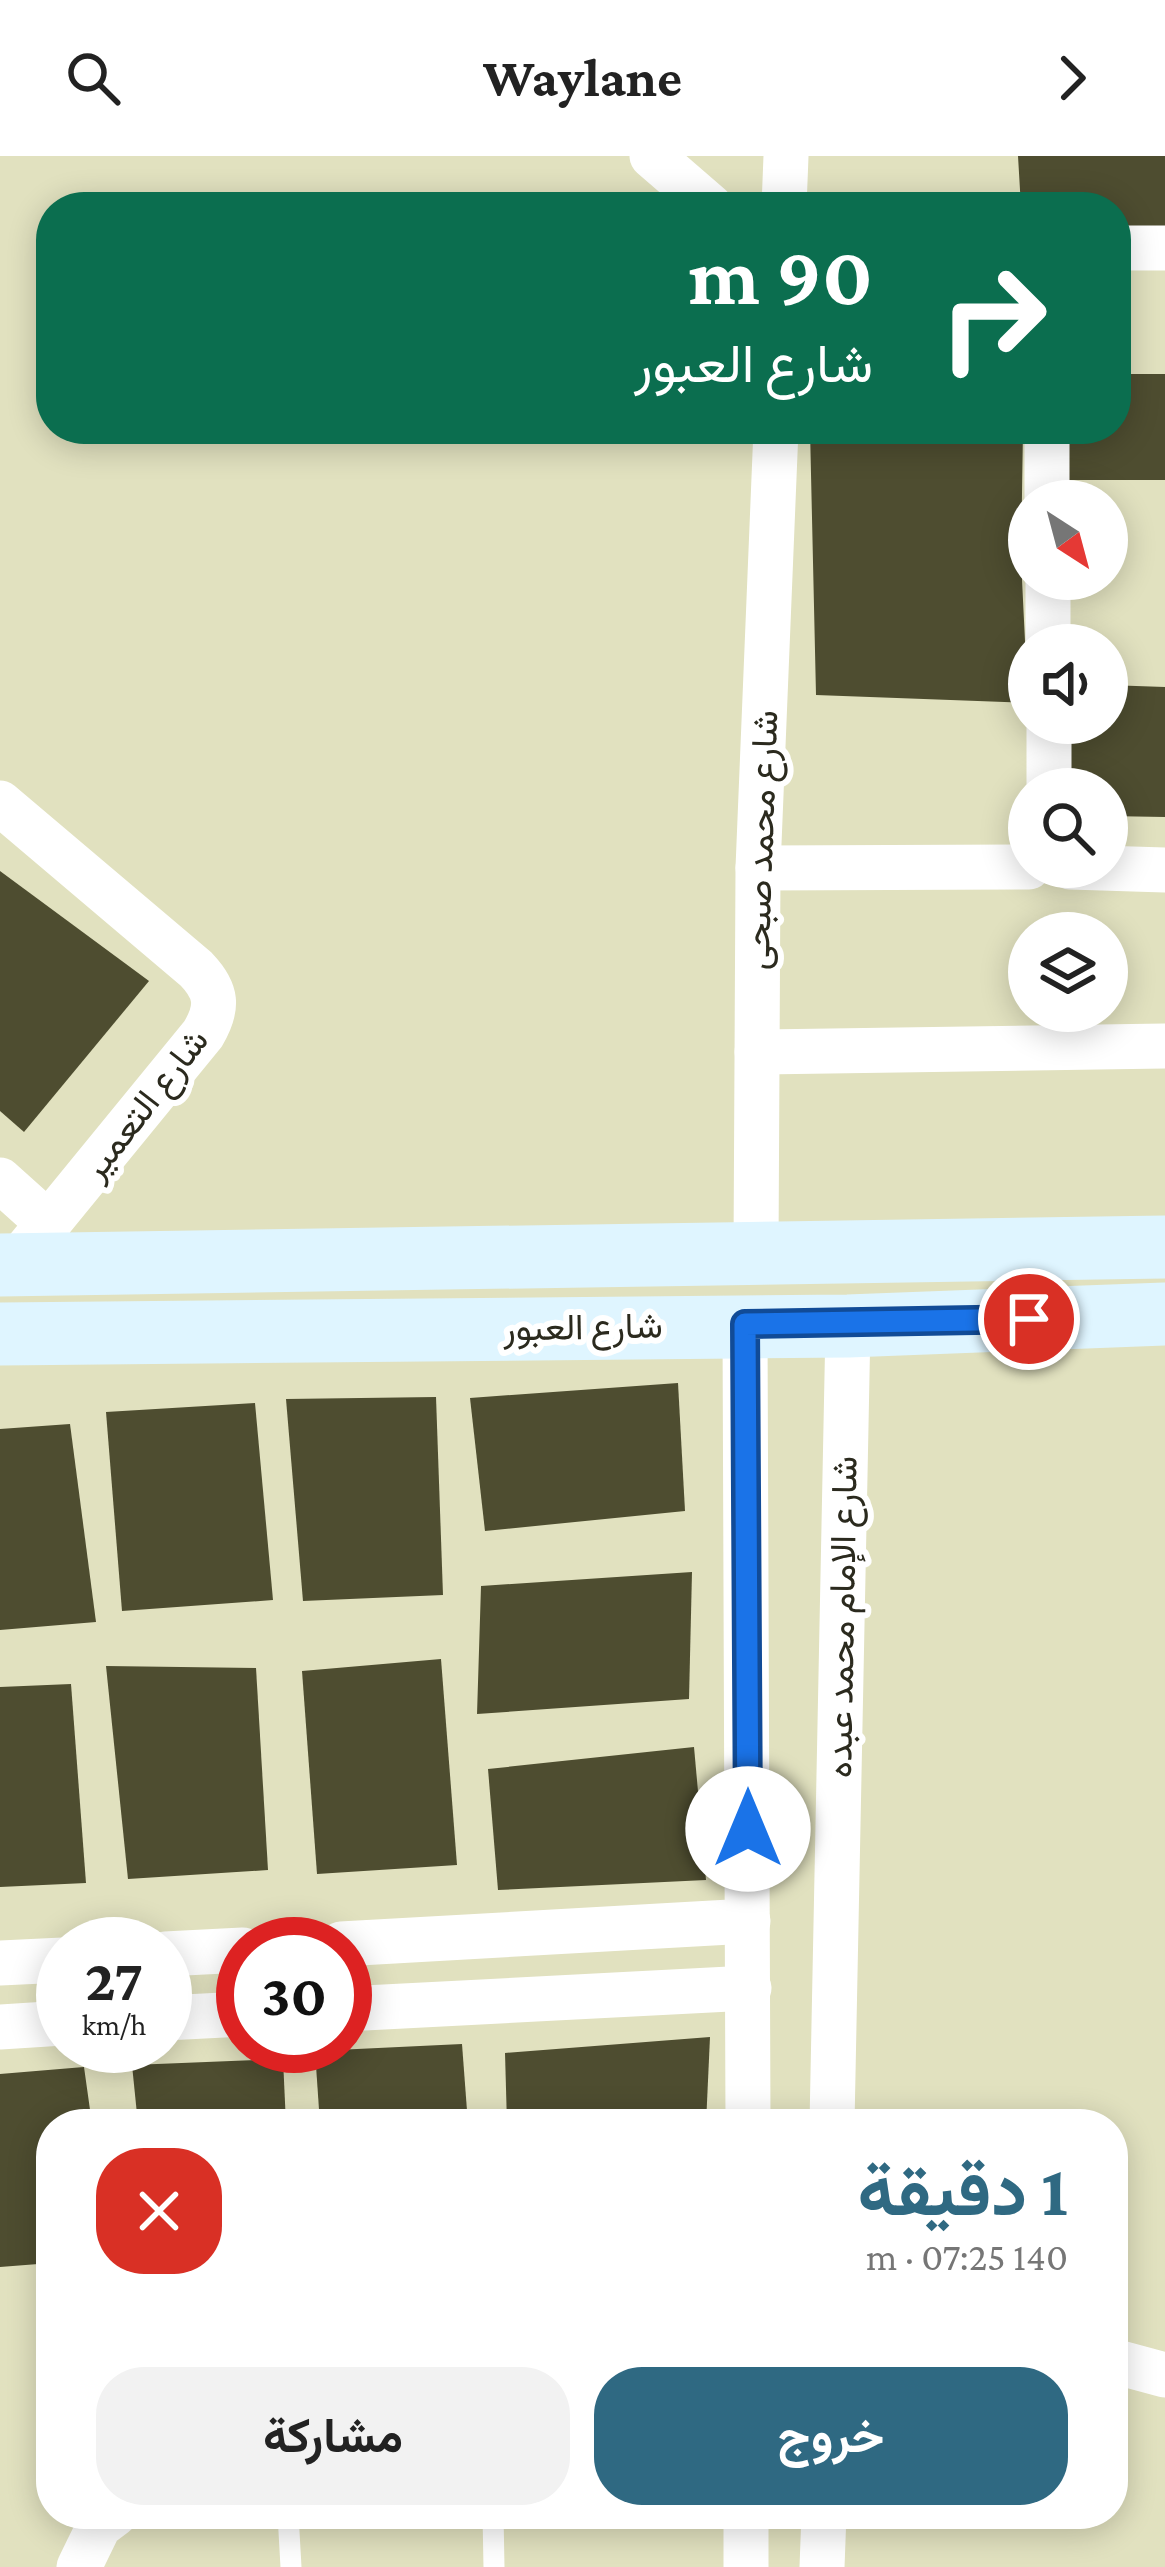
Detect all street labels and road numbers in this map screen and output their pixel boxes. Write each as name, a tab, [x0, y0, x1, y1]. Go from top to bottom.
street label: شارع محمد صبحى	[736, 709, 790, 971]
street label: شارع التعمير	[73, 1021, 219, 1191]
street label: شارع العبور	[502, 1306, 663, 1352]
street label: شارع الإمام محمد عبده	[819, 1456, 869, 1778]

